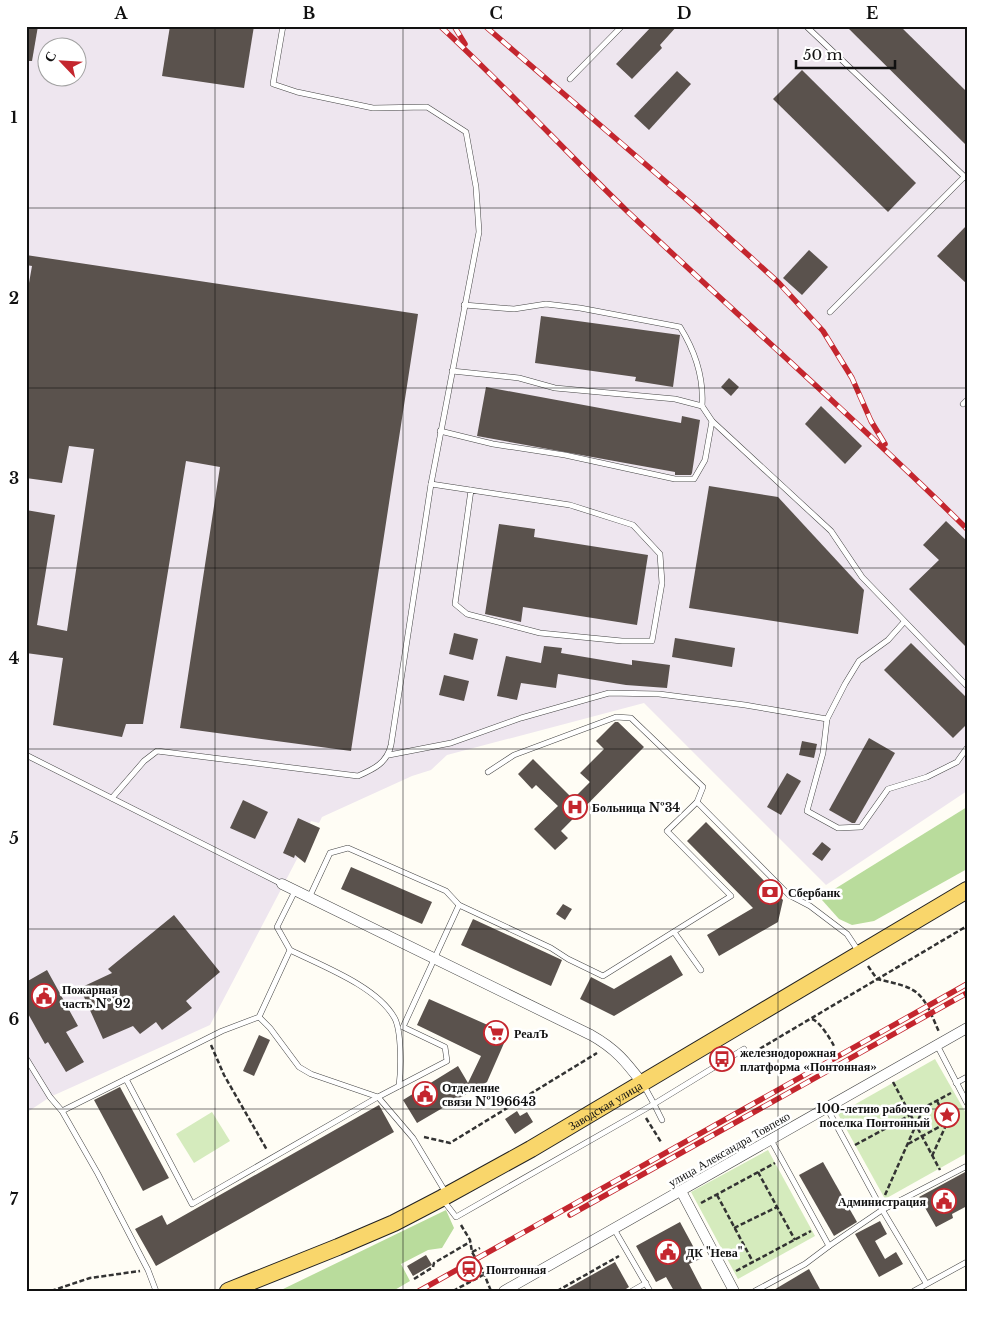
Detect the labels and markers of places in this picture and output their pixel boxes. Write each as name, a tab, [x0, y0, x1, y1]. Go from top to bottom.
hospital icon: Больница №34	[562, 794, 588, 820]
place label: Больница №34	[592, 800, 680, 815]
bank icon: Сбербанк	[757, 879, 783, 905]
place label: Сбербанк	[788, 885, 841, 900]
place label: Пожарная часть № 92	[62, 982, 131, 1011]
public building icon: Пожарная часть № 92	[31, 983, 57, 1009]
supermarket icon: РеалЪ	[483, 1020, 509, 1046]
place label: РеалЪ	[514, 1026, 549, 1041]
place label: железнодорожная платформа «Понтонная»	[740, 1045, 877, 1074]
bus stop icon: железнодорожная платформа «Понтонная»	[709, 1046, 735, 1072]
place label: Отделение связи №196643	[442, 1080, 536, 1109]
public building icon: Отделение связи №196643	[412, 1081, 438, 1107]
place label: 100-летию рабочего поселка Понтонный	[816, 1101, 930, 1130]
place icon: 100-летию рабочего поселка Понтонный	[934, 1102, 960, 1128]
public building icon: Администрация	[931, 1188, 957, 1214]
place label: Администрация	[838, 1194, 927, 1209]
public building icon: ДК "Нева"	[655, 1239, 681, 1265]
place label: ДК "Нева"	[686, 1245, 743, 1260]
station icon: Понтонная	[456, 1256, 482, 1282]
place label: Понтонная	[486, 1262, 547, 1277]

